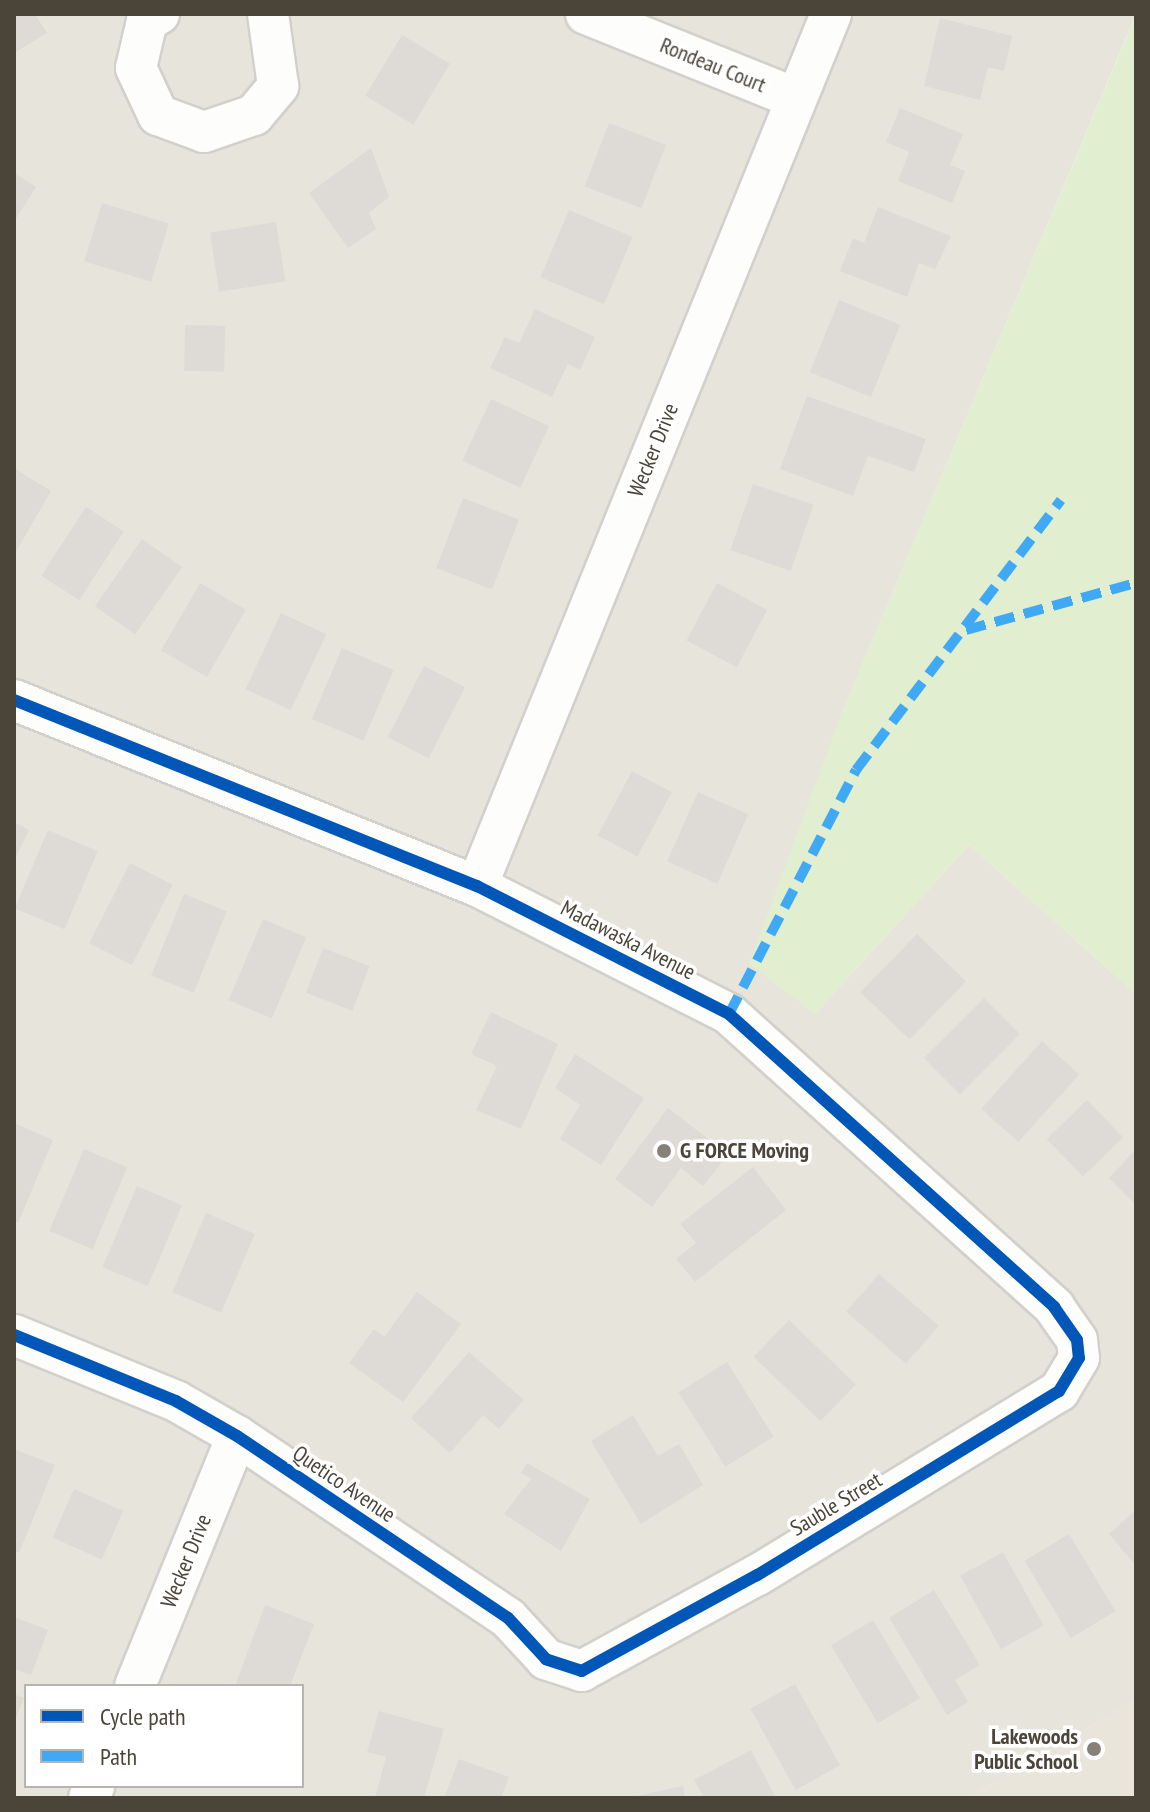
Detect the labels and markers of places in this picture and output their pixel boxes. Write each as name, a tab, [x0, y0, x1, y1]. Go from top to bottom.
place label: G FORCE Moving	[680, 1138, 809, 1164]
marker: G FORCE Moving	[655, 1142, 673, 1160]
place label: Lakewoods Public School	[974, 1723, 1078, 1774]
marker: Lakewoods Public School	[1085, 1740, 1103, 1758]

